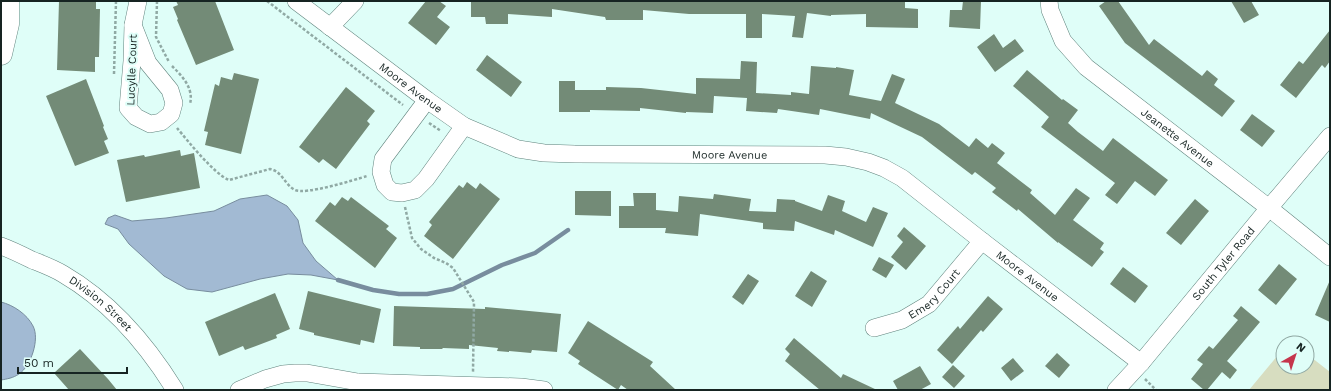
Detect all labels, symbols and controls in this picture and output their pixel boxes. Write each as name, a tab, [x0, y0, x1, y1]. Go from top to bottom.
street label: Lucylle Court	[124, 34, 140, 106]
street label: Moore Avenue	[377, 60, 445, 115]
street label: Jeanette Avenue	[1138, 105, 1217, 170]
street label: Moore Avenue	[692, 148, 767, 161]
street label: South Tyler Road	[1189, 224, 1257, 303]
street label: Moore Avenue	[994, 248, 1061, 304]
street label: Emery Court	[906, 266, 963, 321]
street label: Division Street	[67, 273, 135, 334]
north arrow	[1275, 335, 1315, 375]
text: N	[1294, 340, 1308, 355]
scale bar	[18, 349, 127, 375]
text: 50 m	[24, 356, 54, 370]

